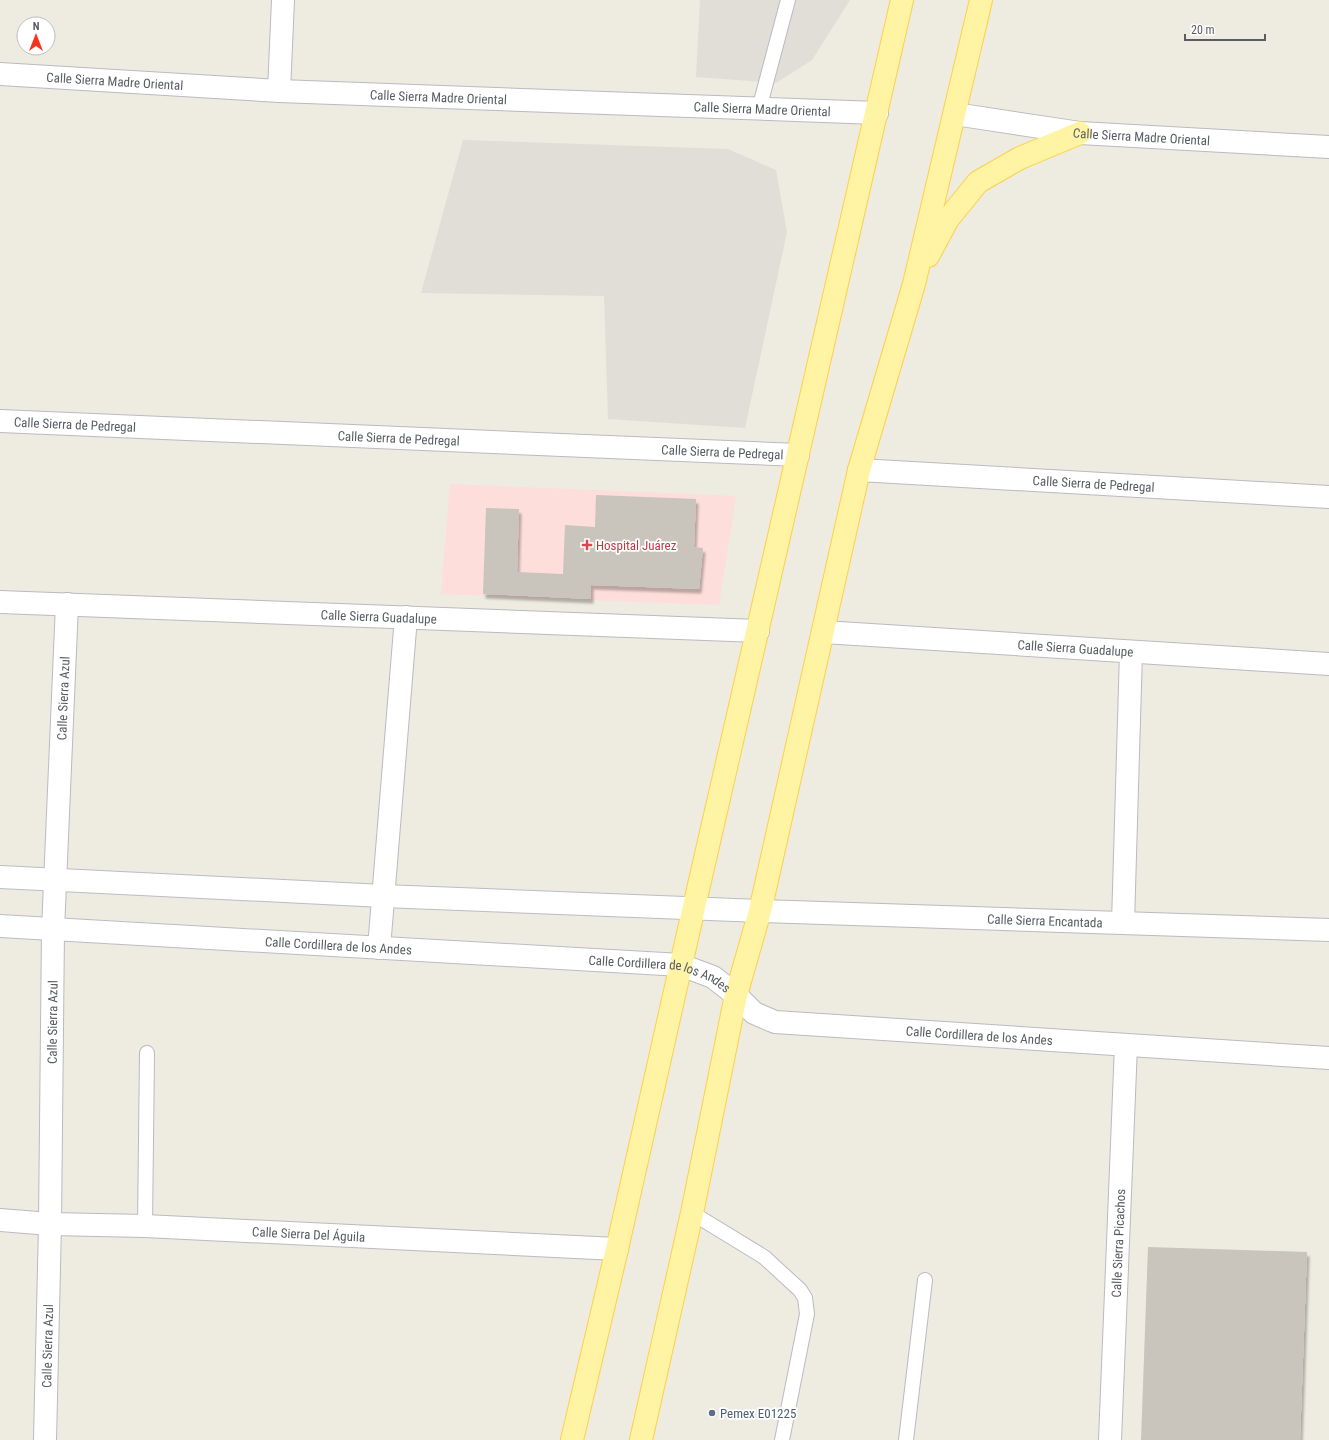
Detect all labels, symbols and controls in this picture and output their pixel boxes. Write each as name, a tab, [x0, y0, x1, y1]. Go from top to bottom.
north arrow	[16, 16, 56, 56]
scale bar	[1185, 16, 1265, 42]
text: N	[33, 20, 40, 33]
text: 20 m	[1191, 23, 1215, 37]
street label: Calle Sierra Madre Oriental	[46, 69, 184, 93]
street label: Calle Sierra Madre Oriental	[370, 87, 507, 107]
street label: Calle Sierra Madre Oriental	[693, 99, 831, 119]
street label: Calle Sierra Madre Oriental	[1072, 125, 1210, 148]
street label: Calle Sierra de Pedregal	[14, 414, 136, 434]
street label: Calle Sierra de Pedregal	[337, 428, 460, 448]
street label: Calle Sierra de Pedregal	[661, 442, 784, 462]
street label: Calle Sierra de Pedregal	[1032, 472, 1155, 494]
place label: Hospital Juárez	[596, 538, 677, 553]
marker: Hospital Juárez	[581, 539, 593, 551]
street label: Calle Sierra Guadalupe	[320, 607, 437, 626]
street label: Calle Sierra Guadalupe	[1017, 637, 1134, 659]
street label: Calle Sierra Azul	[54, 656, 72, 741]
street label: Calle Sierra Encantada	[987, 911, 1103, 930]
street label: Calle Cordillera de los Andes	[265, 934, 412, 957]
street label: Calle Cordillera de los Andes	[588, 952, 734, 995]
street label: Calle Sierra Azul	[44, 980, 60, 1064]
street label: Calle Cordillera de los Andes	[905, 1023, 1053, 1048]
street label: Calle Sierra Picachos	[1108, 1189, 1128, 1298]
street label: Calle Sierra Del Águila	[252, 1224, 366, 1244]
street label: Calle Sierra Azul	[39, 1304, 56, 1388]
place label: Pemex E01225	[720, 1406, 796, 1421]
marker: Pemex E01225	[707, 1408, 717, 1418]

